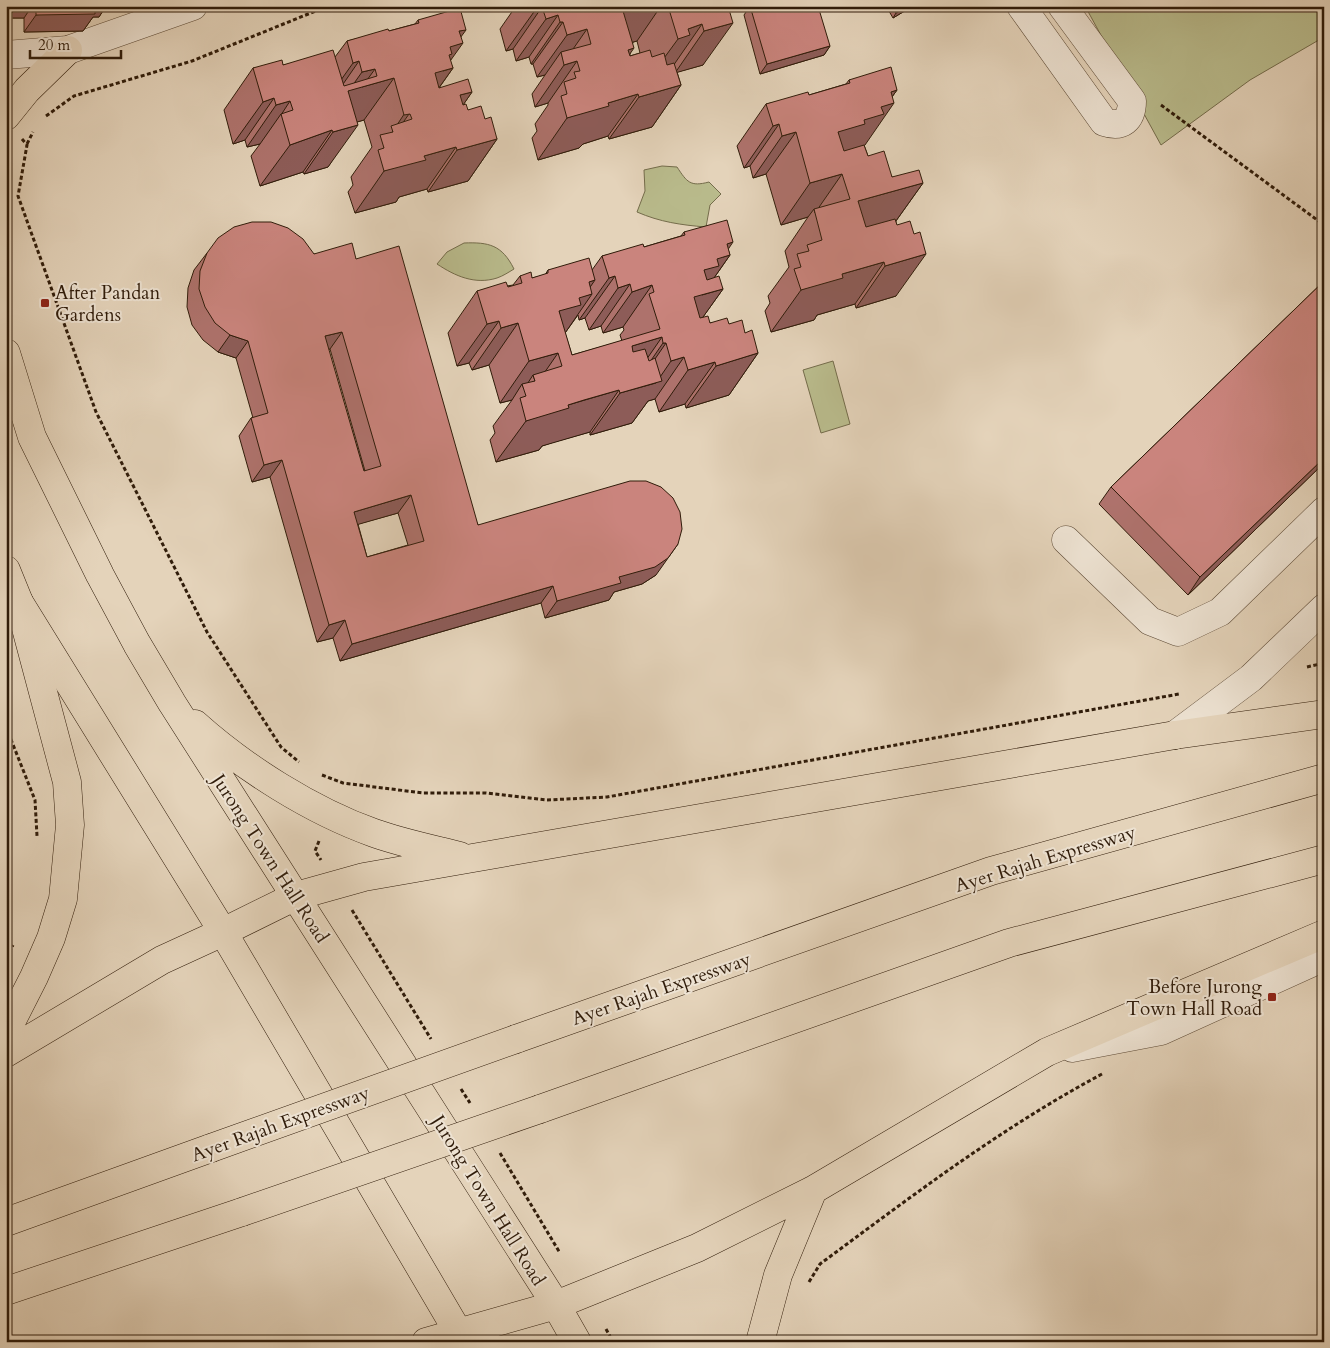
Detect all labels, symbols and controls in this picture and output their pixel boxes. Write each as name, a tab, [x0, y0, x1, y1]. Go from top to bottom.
scale bar	[30, 28, 121, 60]
text: 20 m	[38, 35, 70, 55]
place label: After Pandan Gardens	[55, 280, 161, 328]
marker: After Pandan Gardens	[39, 297, 51, 309]
street label: Jurong Town Hall Road	[204, 767, 335, 948]
street label: Ayer Rajah Expressway	[952, 819, 1139, 899]
street label: Ayer Rajah Expressway	[568, 946, 754, 1032]
place label: Before Jurong Town Hall Road	[1126, 974, 1262, 1022]
marker: Before Jurong Town Hall Road	[1266, 991, 1278, 1003]
street label: Ayer Rajah Expressway	[188, 1080, 373, 1168]
street label: Jurong Town Hall Road	[423, 1108, 551, 1291]

